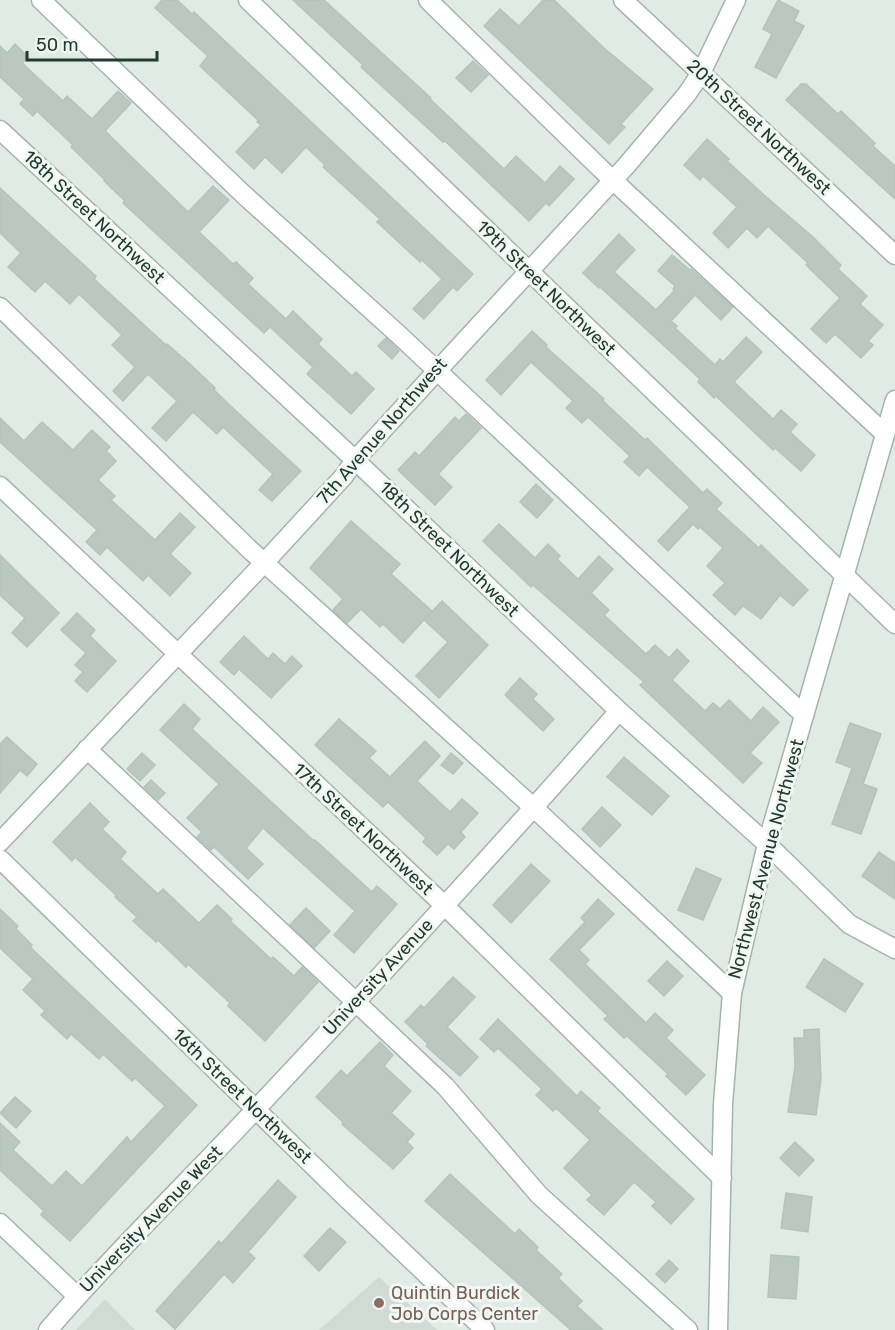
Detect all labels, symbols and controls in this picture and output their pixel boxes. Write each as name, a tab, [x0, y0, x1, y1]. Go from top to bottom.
scale bar	[27, 24, 158, 62]
text: 50 m	[36, 34, 79, 56]
street label: 20th Street Northwest	[682, 55, 836, 199]
street label: 18th Street Northwest	[18, 146, 170, 288]
street label: 19th Street Northwest	[472, 216, 620, 360]
street label: 7th Avenue Northwest	[312, 353, 452, 509]
street label: 18th Street Northwest	[374, 476, 524, 622]
street label: Northwest Avenue Northwest	[723, 737, 809, 981]
street label: 17th Street Northwest	[288, 758, 438, 900]
street label: University Avenue	[318, 914, 438, 1040]
street label: 16th Street Northwest	[168, 1024, 316, 1168]
street label: University Avenue West	[75, 1141, 227, 1297]
place label: Quintin Burdick Job Corps Center	[391, 1282, 538, 1325]
marker: Quintin Burdick Job Corps Center	[372, 1296, 386, 1310]

